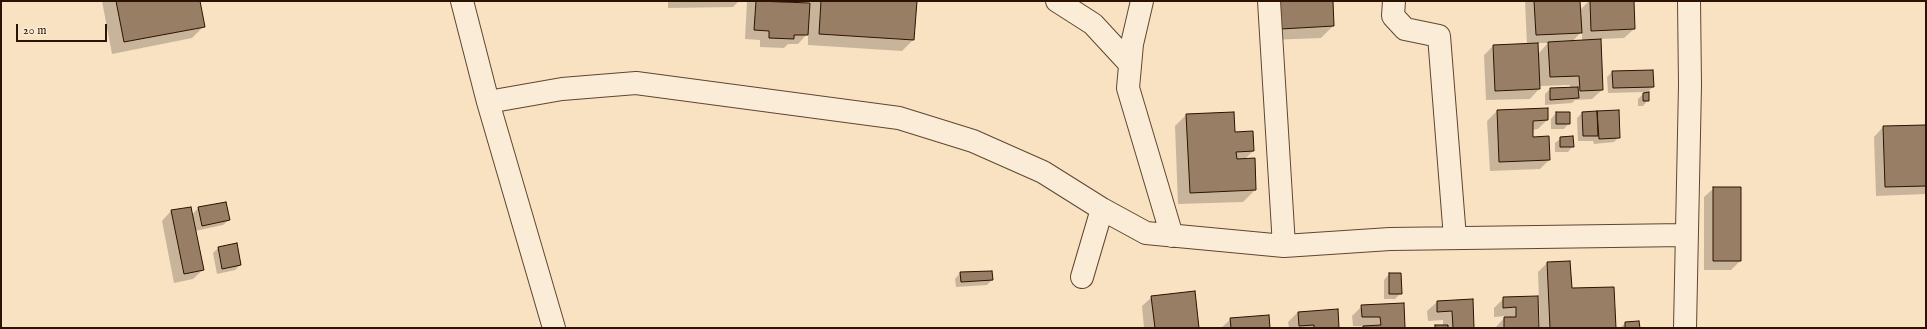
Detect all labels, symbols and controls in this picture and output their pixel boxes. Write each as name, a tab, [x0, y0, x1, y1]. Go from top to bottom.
scale bar	[18, 16, 109, 42]
text: 20 m	[23, 23, 46, 38]

